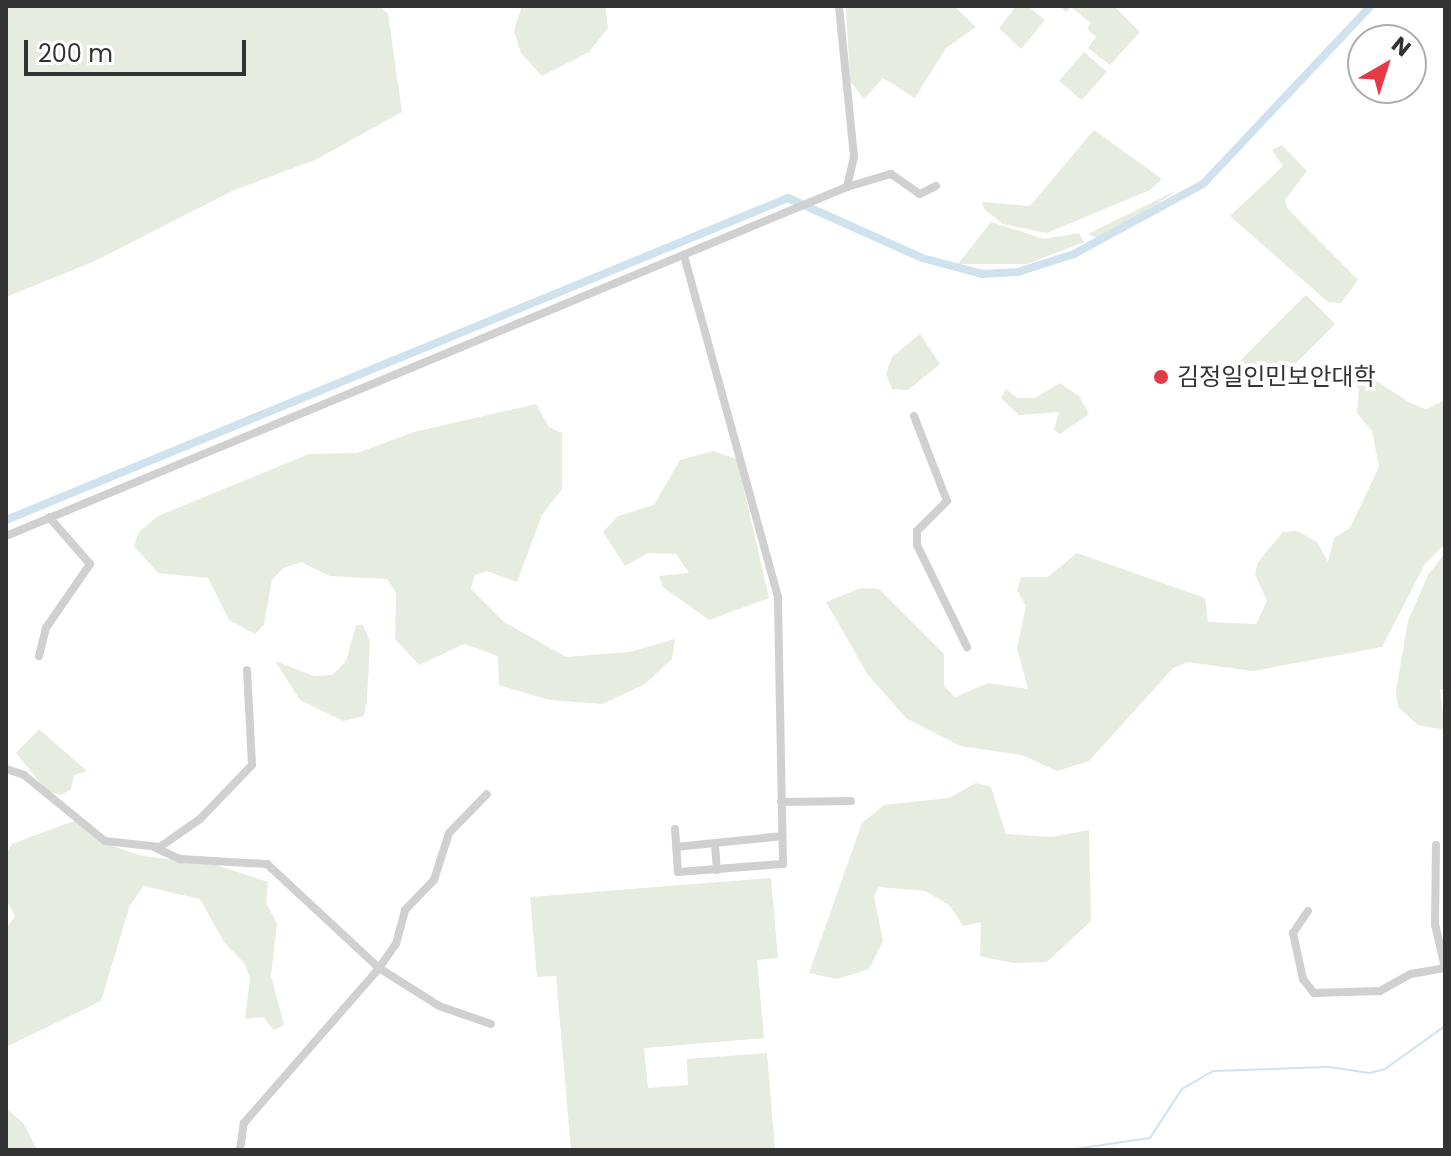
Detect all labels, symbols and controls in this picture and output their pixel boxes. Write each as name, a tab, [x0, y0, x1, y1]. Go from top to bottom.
scale bar	[28, 24, 250, 74]
north arrow	[1347, 24, 1427, 104]
text: N	[1385, 29, 1417, 64]
text: 200 m	[38, 37, 113, 70]
place label: 김정일인민보안대학	[1177, 363, 1376, 391]
marker: 김정일인민보안대학	[1152, 368, 1170, 386]

